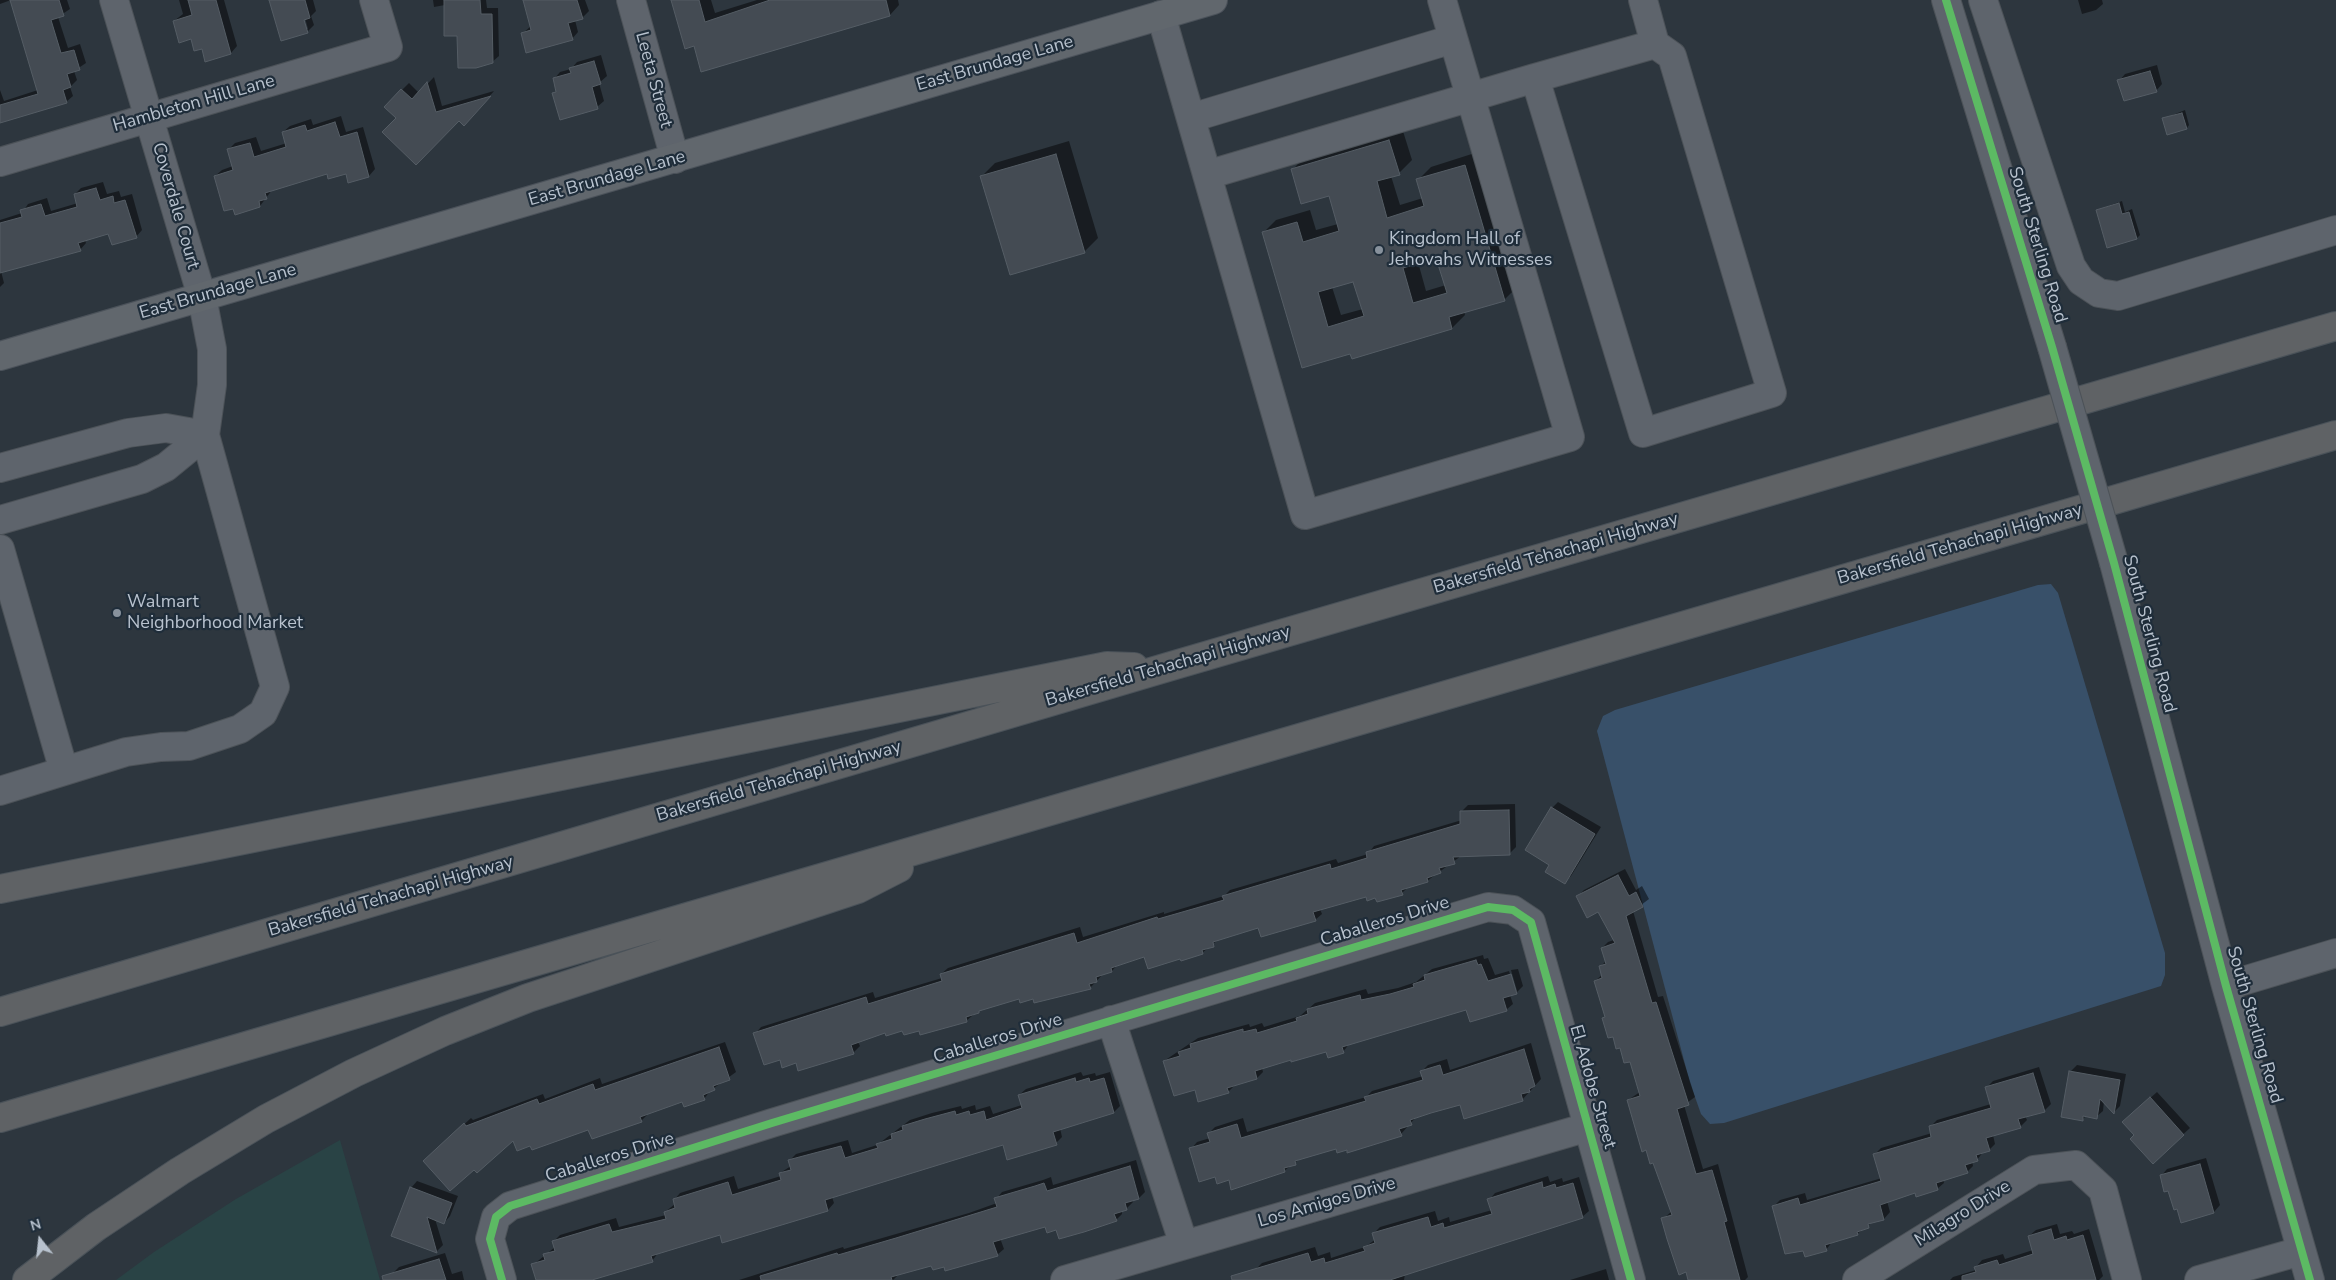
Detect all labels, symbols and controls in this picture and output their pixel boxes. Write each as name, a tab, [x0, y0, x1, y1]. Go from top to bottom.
street label: Leeta Street	[630, 30, 676, 130]
street label: East Brundage Lane	[914, 31, 1076, 97]
street label: Hambleton Hill Lane	[111, 71, 277, 137]
street label: Coverdale Court	[147, 140, 203, 272]
street label: East Brundage Lane	[526, 146, 688, 212]
street label: South Sterling Road	[2003, 164, 2071, 326]
place label: Kingdom Hall of Jehovahs Witnesses	[1389, 229, 1552, 272]
marker: Kingdom Hall of Jehovahs Witnesses	[1373, 244, 1385, 256]
street label: East Brundage Lane	[137, 259, 299, 325]
street label: Bakersfield Tehachapi Highway	[1835, 500, 2085, 590]
street label: Bakersfield Tehachapi Highway	[1431, 509, 1681, 599]
street label: South Sterling Road	[2118, 553, 2180, 715]
place label: Walmart Neighborhood Market	[127, 592, 303, 634]
marker: Walmart Neighborhood Market	[111, 607, 123, 619]
street label: Bakersfield Tehachapi Highway	[1043, 622, 1293, 712]
street label: Bakersfield Tehachapi Highway	[654, 737, 904, 827]
street label: Bakersfield Tehachapi Highway	[266, 852, 516, 942]
street label: Caballeros Drive	[1318, 892, 1452, 952]
street label: South Sterling Road	[2221, 944, 2287, 1106]
street label: Caballeros Drive	[931, 1009, 1065, 1069]
street label: El Adobe Street	[1564, 1023, 1620, 1151]
street label: Caballeros Drive	[543, 1128, 677, 1188]
street label: Los Amigos Drive	[1256, 1173, 1398, 1233]
street label: Milagro Drive	[1911, 1176, 2015, 1252]
north arrow	[15, 1215, 65, 1265]
text: N	[28, 1215, 43, 1236]

